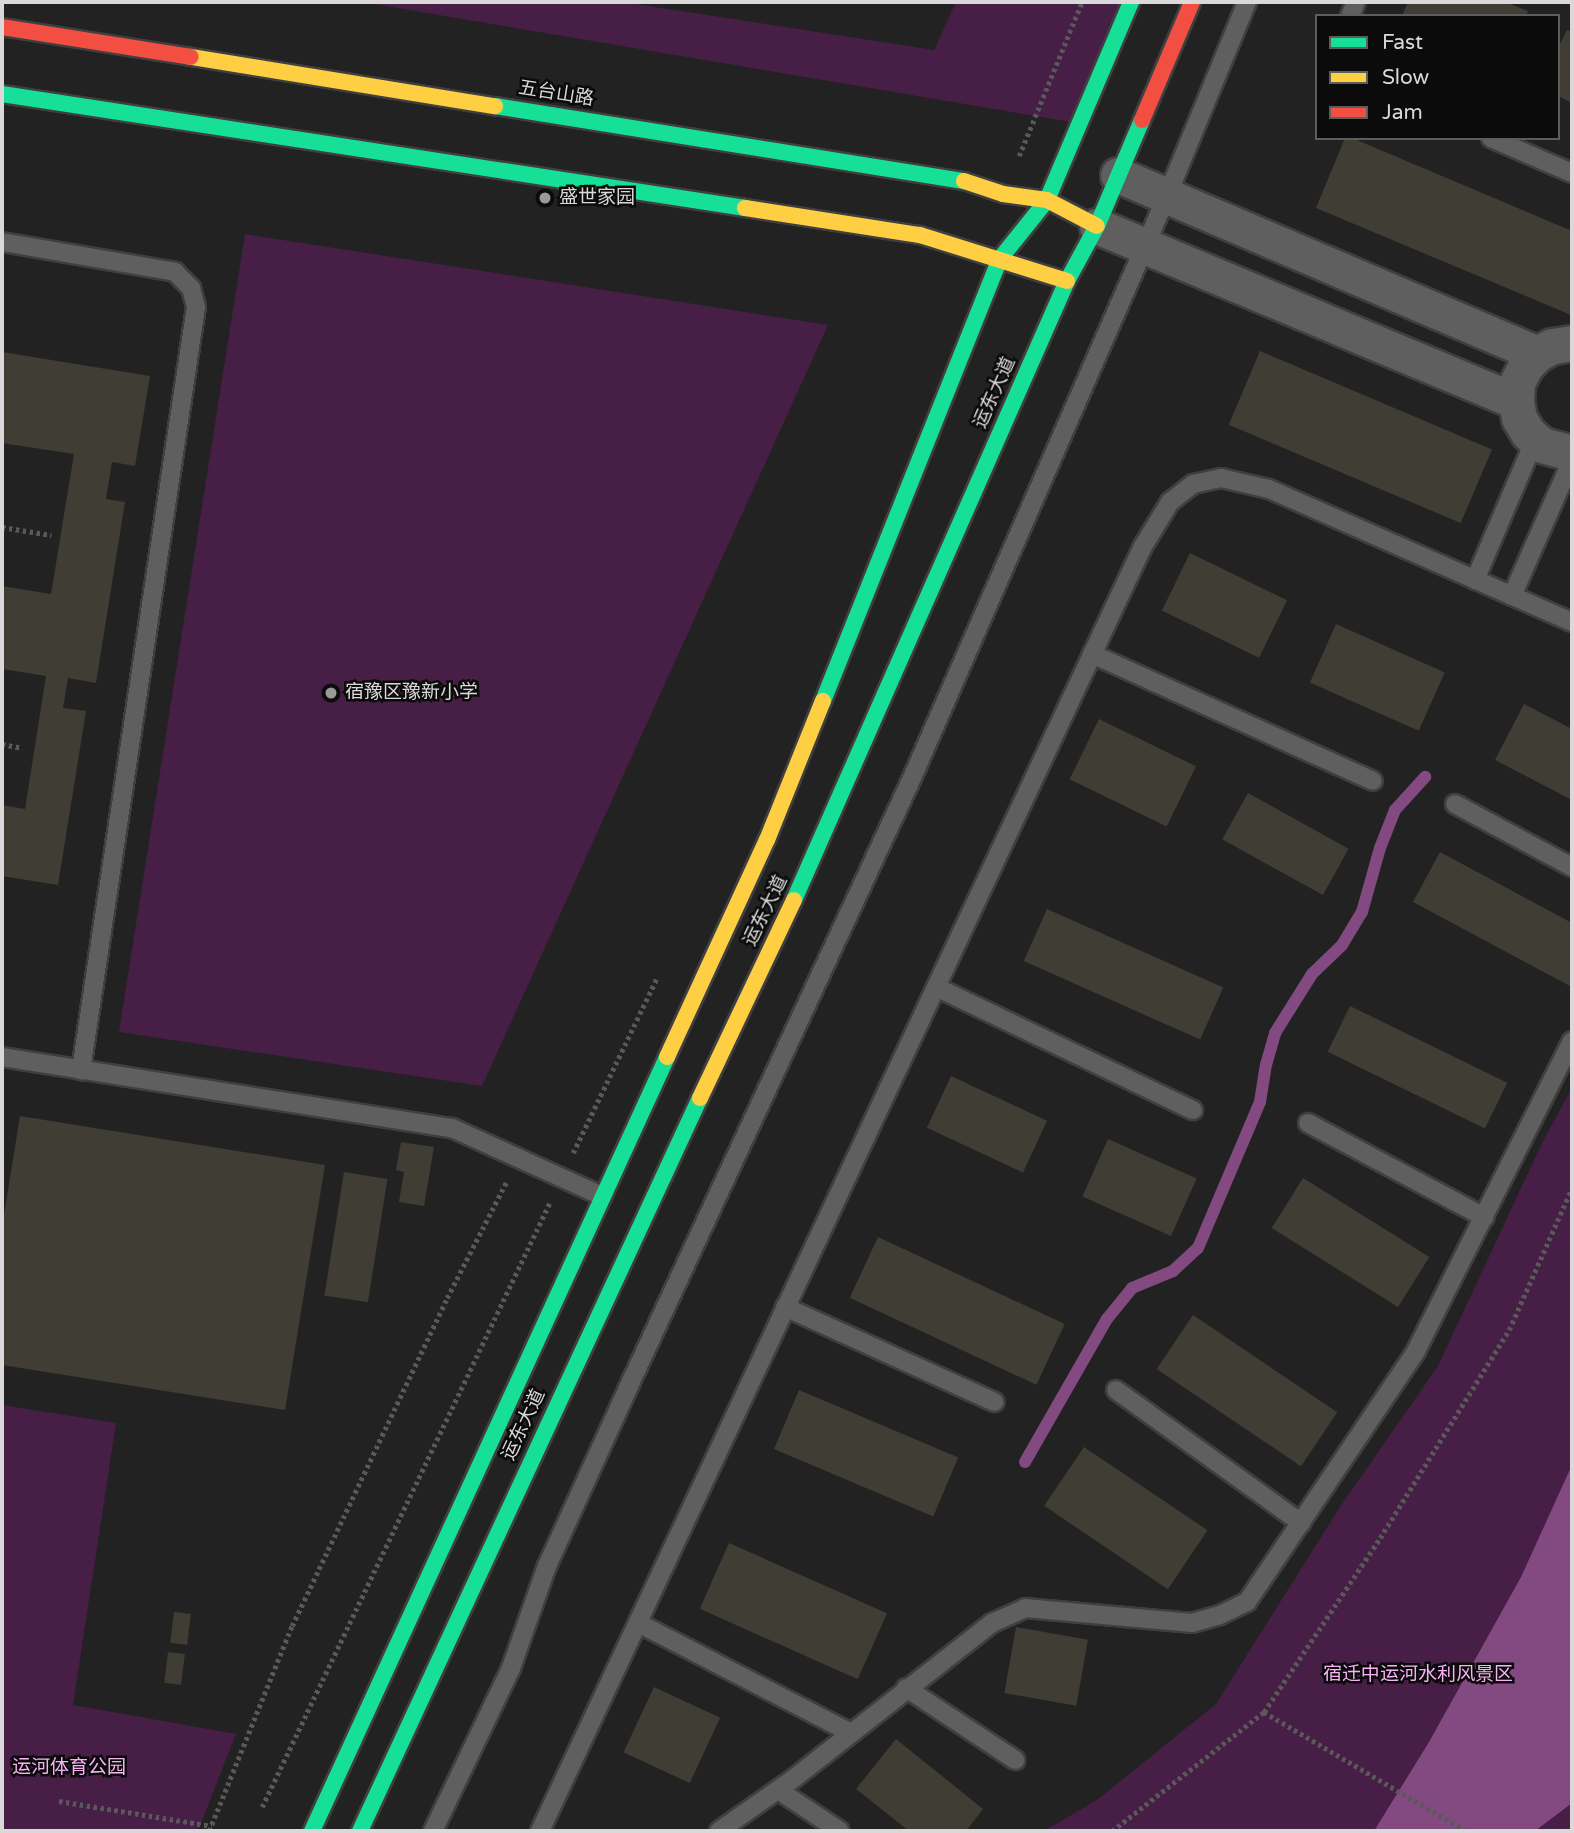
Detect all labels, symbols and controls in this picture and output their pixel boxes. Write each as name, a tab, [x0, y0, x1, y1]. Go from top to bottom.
legend	[1315, 14, 1560, 140]
text: Fast	[1382, 30, 1423, 55]
text: Slow	[1382, 65, 1429, 90]
street label: 五台山路	[517, 77, 595, 111]
text: Jam	[1382, 100, 1423, 125]
place label: 盛世家园	[559, 187, 635, 209]
marker: 盛世家园	[537, 190, 553, 206]
street label: 运东大道	[969, 354, 1021, 432]
place label: 宿豫区豫新小学	[345, 682, 478, 704]
marker: 宿豫区豫新小学	[323, 685, 339, 701]
street label: 运东大道	[739, 872, 793, 950]
street label: 运东大道	[498, 1386, 550, 1464]
park label: 宿迁中运河水利风景区	[1323, 1664, 1513, 1686]
park label: 运河体育公园	[12, 1757, 126, 1779]

